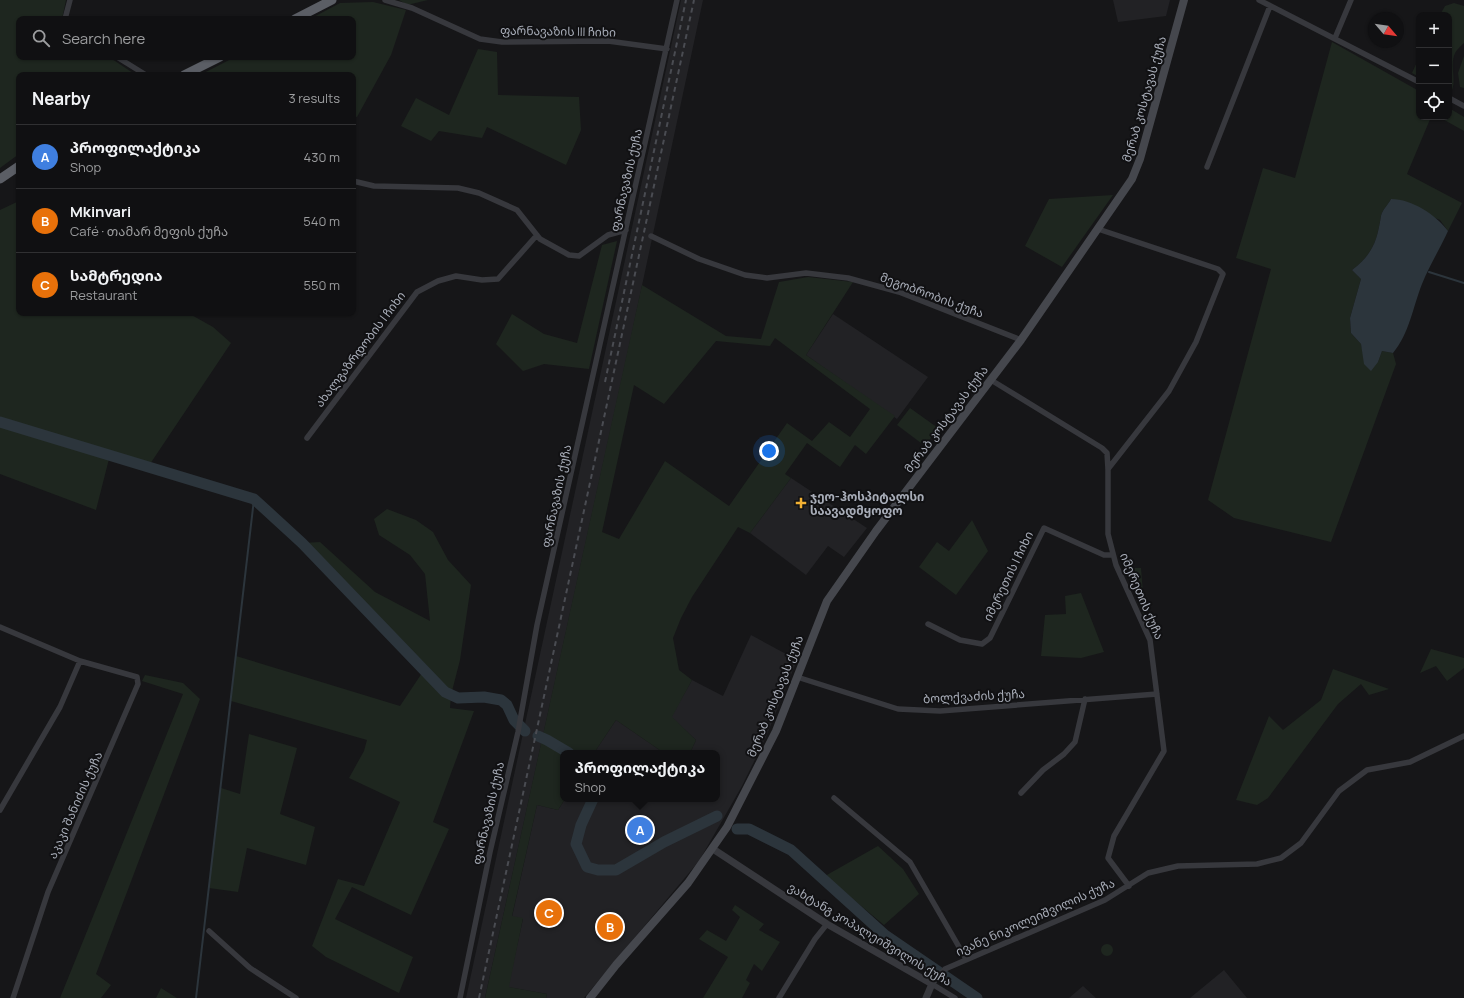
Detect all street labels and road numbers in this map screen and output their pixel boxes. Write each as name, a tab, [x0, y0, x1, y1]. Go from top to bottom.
street label: ფარნავაზის III ჩიხი	[500, 21, 616, 41]
street label: მერაბ კოსტავას ქუჩა	[1118, 34, 1170, 164]
street label: ფარნავაზის ქუჩა	[606, 127, 646, 233]
street label: მეგობრობის ქუჩა	[878, 268, 986, 322]
street label: ახალგაზრდობის I ჩიხი	[311, 287, 409, 410]
street label: მერაბ კოსტავას ქუჩა	[900, 362, 992, 476]
street label: ფარნავაზის ქუჩა	[537, 443, 575, 549]
street label: იმერეთის I ჩიხი	[979, 528, 1037, 624]
street label: იმერეთის ქუჩა	[1116, 550, 1168, 642]
street label: მერაბ კოსტავას ქუჩა	[743, 632, 807, 760]
street label: ბოლქვაძის ქუჩა	[923, 685, 1025, 707]
street label: აკაკი შანიძის ქუჩა	[44, 749, 106, 861]
street label: ფარნავაზის ქუჩა	[468, 760, 508, 866]
street label: ივანე ნიკოლეიშვილის ქუჩა	[953, 874, 1117, 960]
street label: ვახტანგ კოპალეიშვილის ქუჩა	[785, 878, 955, 990]

